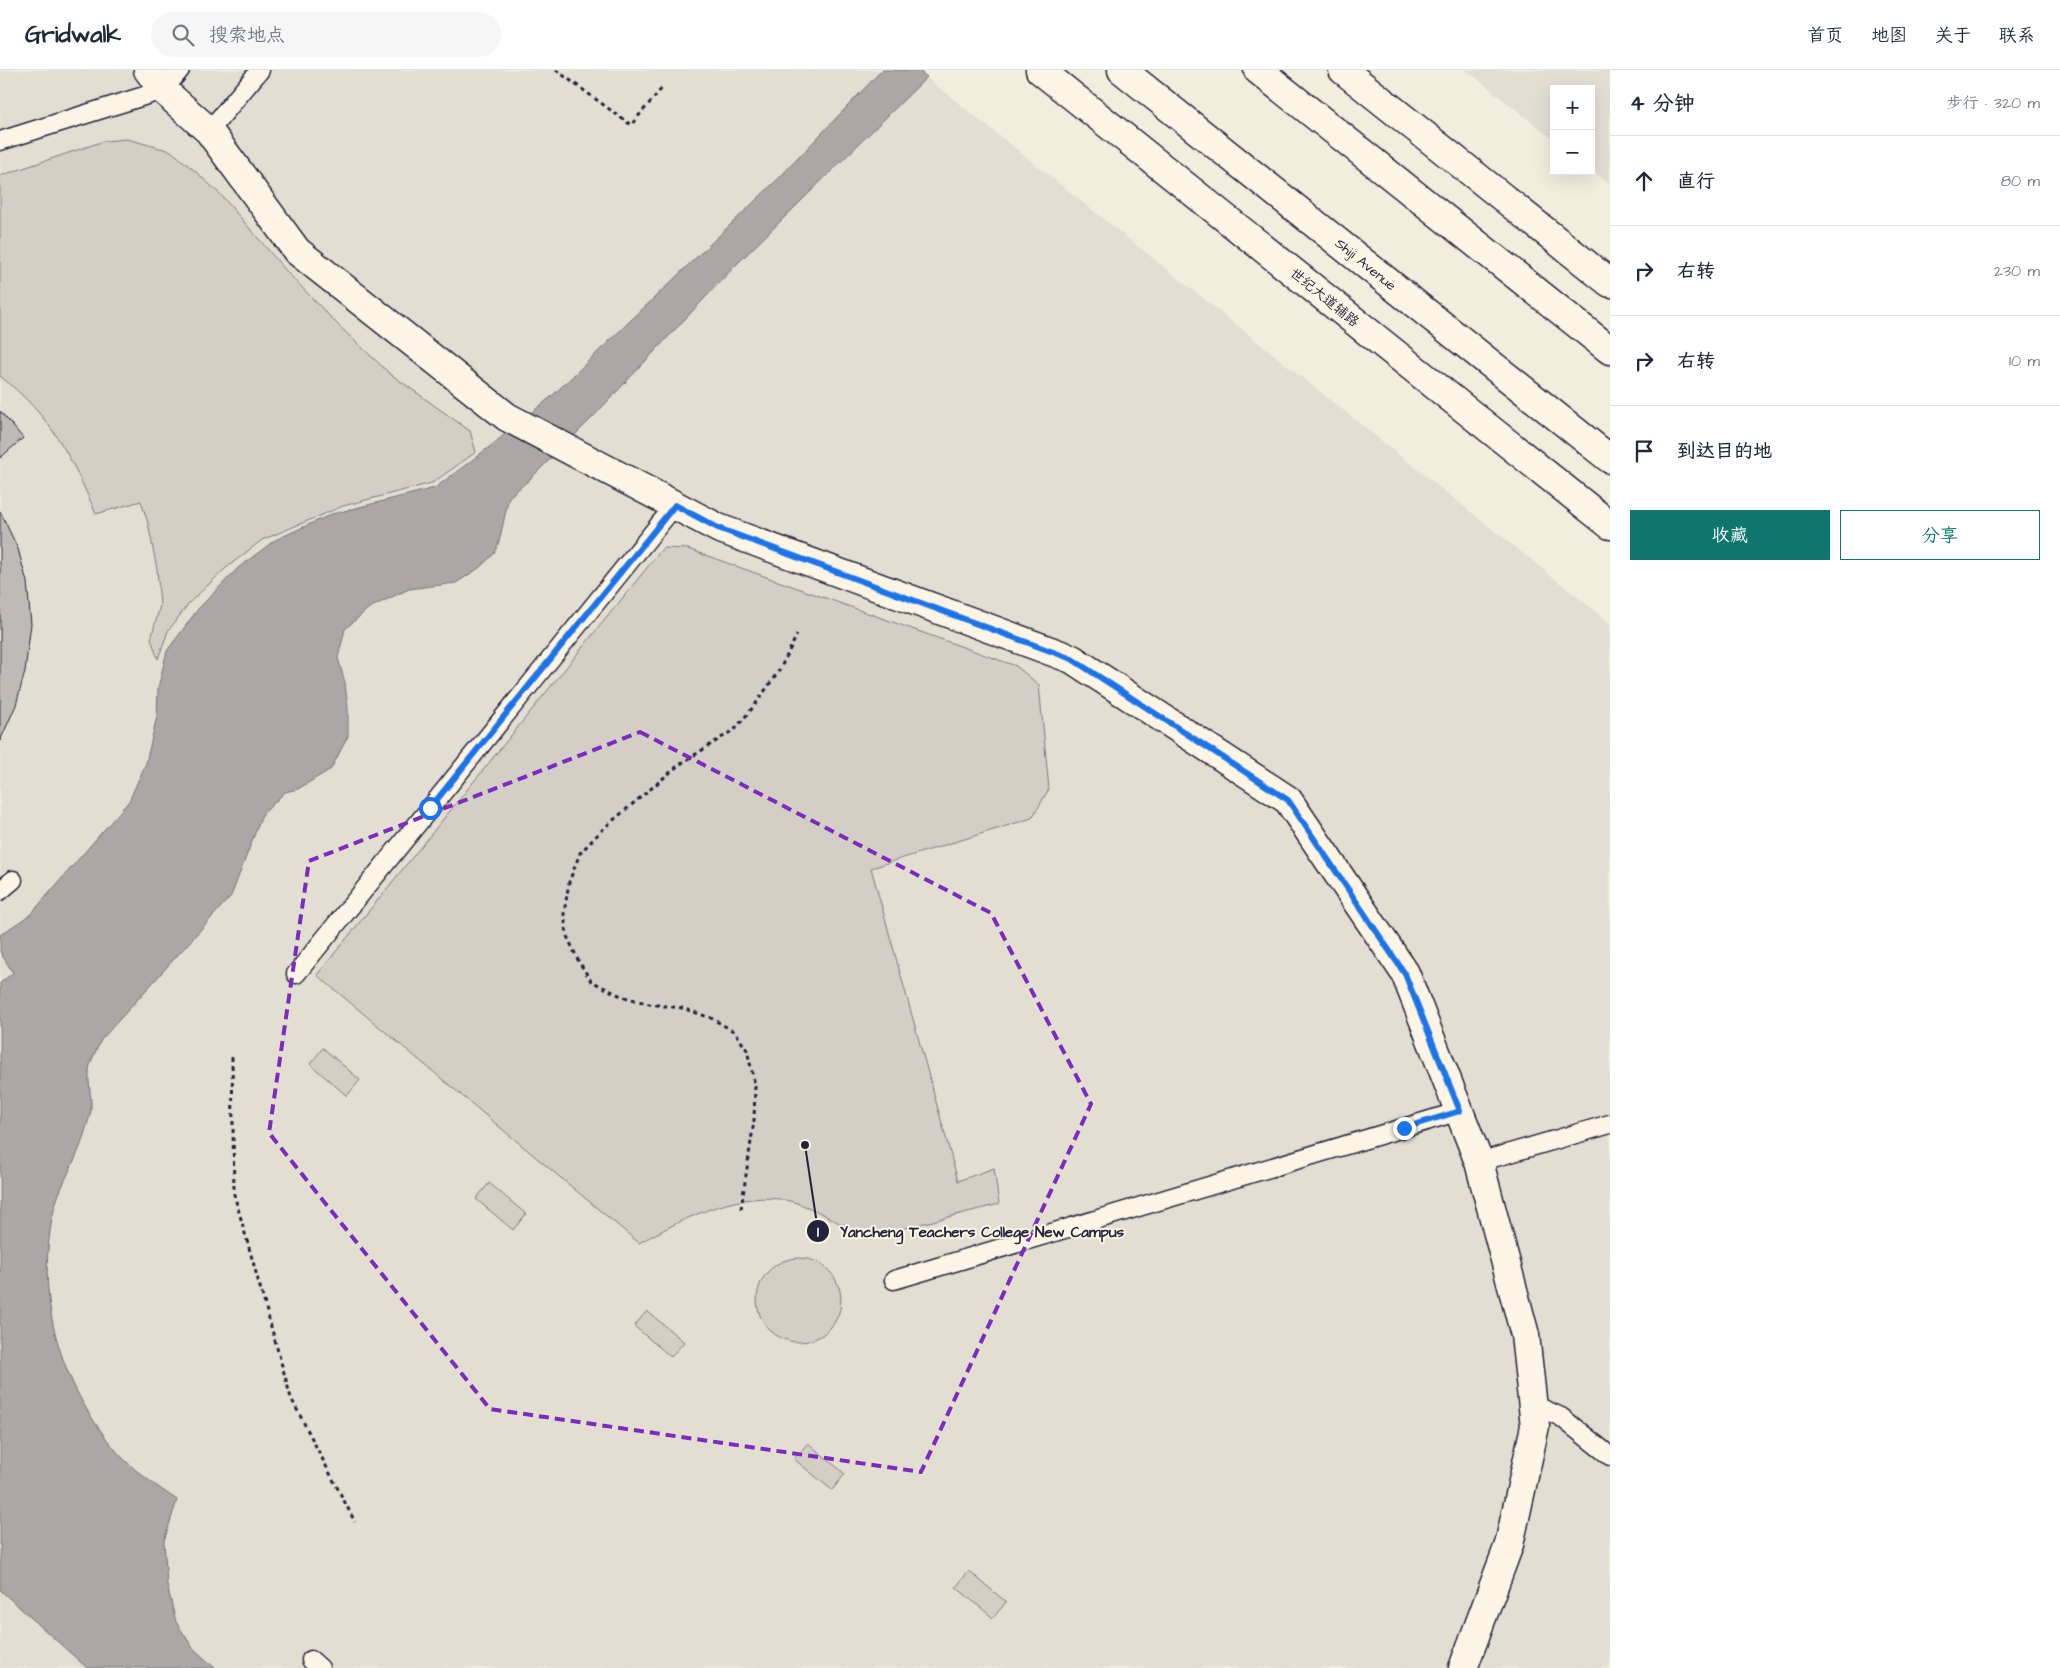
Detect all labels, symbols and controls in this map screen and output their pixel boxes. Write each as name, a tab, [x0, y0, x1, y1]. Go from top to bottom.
search box	[151, 12, 501, 57]
text: Gridwalk	[25, 18, 121, 52]
icon: search	[169, 21, 197, 49]
text: 搜索地点	[209, 22, 285, 49]
text: 首页	[1807, 23, 1843, 48]
text: 地图	[1871, 23, 1907, 48]
text: 关于	[1935, 23, 1971, 48]
text: 联系	[1999, 23, 2035, 48]
map controls	[1550, 85, 1595, 175]
button: +	[1550, 85, 1595, 130]
text: 4 分钟	[1630, 89, 1695, 118]
text: 步行 · 320 m	[1947, 92, 2040, 114]
button: −	[1550, 130, 1595, 175]
icon: ahead	[1630, 167, 1658, 195]
text: 直行	[1677, 168, 1715, 195]
text: 80 m	[2001, 170, 2040, 192]
street label: Shiji Avenue	[1330, 234, 1401, 296]
icon: right	[1630, 257, 1658, 285]
text: 右转	[1677, 258, 1715, 285]
text: 230 m	[1994, 260, 2040, 282]
street label: 世纪大道辅路	[1285, 264, 1363, 332]
icon: right	[1630, 347, 1658, 375]
text: 右转	[1677, 348, 1715, 375]
text: 10 m	[2009, 350, 2040, 372]
icon: arrive	[1630, 437, 1658, 465]
text: 到达目的地	[1677, 438, 1772, 465]
button: 收藏	[1630, 510, 1830, 560]
button: 分享	[1840, 510, 2040, 560]
route start	[419, 797, 442, 820]
route end	[1393, 1117, 1416, 1140]
callout: Yancheng Teachers College New Campus	[805, 1216, 1134, 1246]
text: 1	[817, 1222, 819, 1243]
text: Yancheng Teachers College New Campus	[840, 1222, 1125, 1245]

